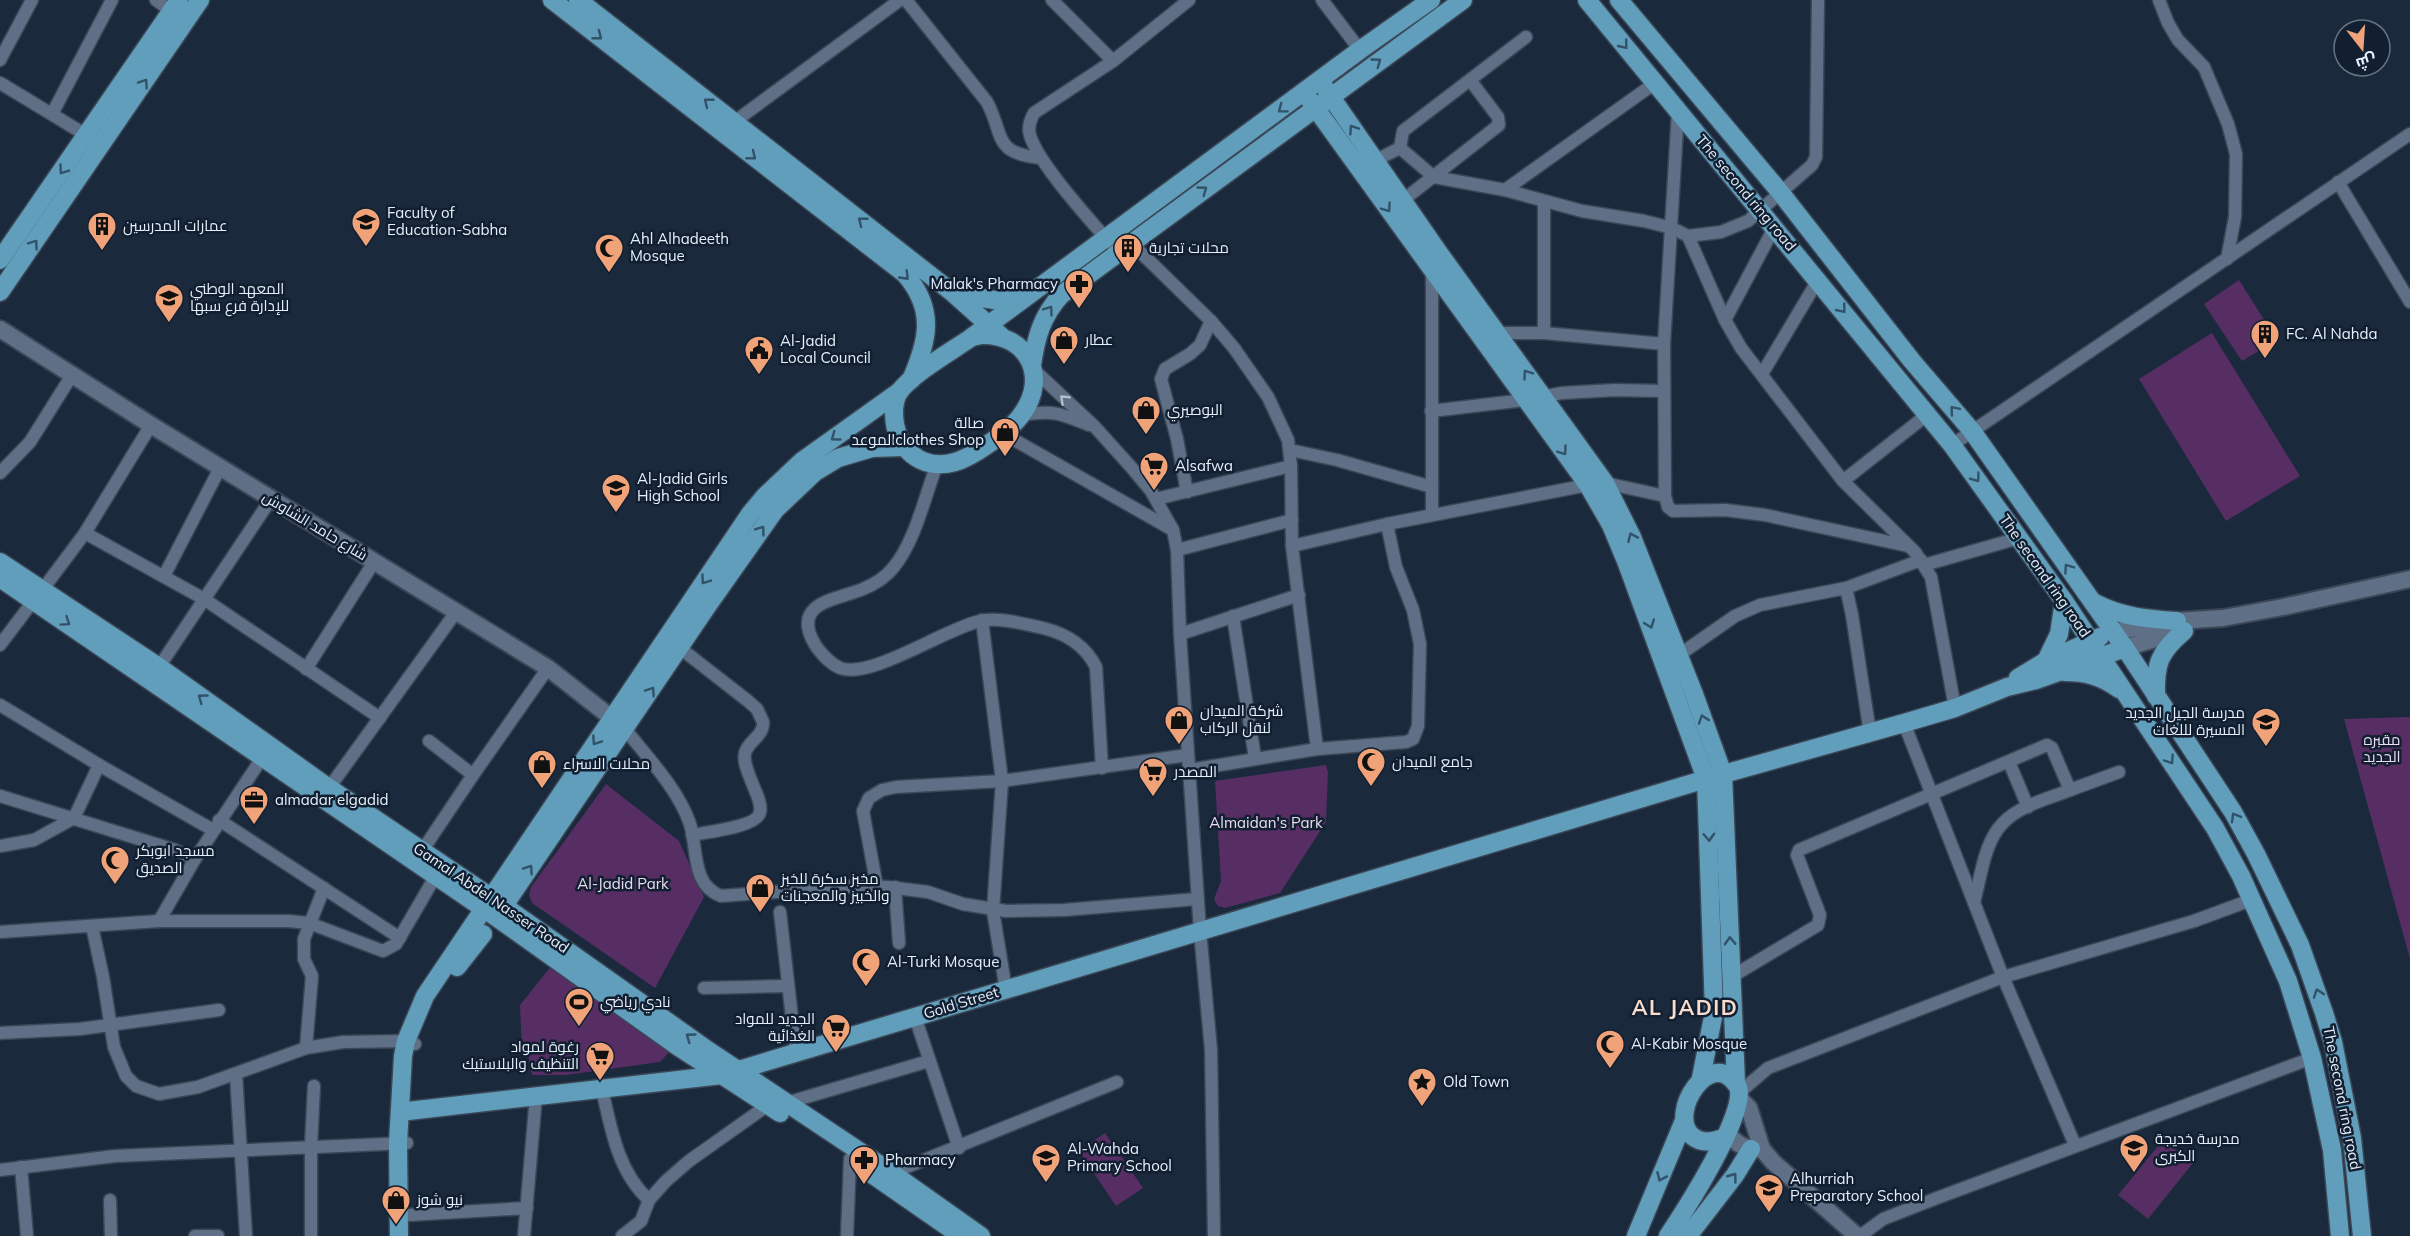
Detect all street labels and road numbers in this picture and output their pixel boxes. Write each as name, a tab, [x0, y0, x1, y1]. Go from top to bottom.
street label: The second ring road	[1692, 131, 1801, 255]
street label: شارع حامد الشاوش	[258, 487, 371, 566]
street label: The second ring road	[1996, 511, 2095, 641]
street label: Gamal Abdel Nasser Road	[410, 838, 573, 957]
street label: Gold Street	[921, 982, 1001, 1023]
street label: The second ring road	[2319, 1025, 2366, 1171]

